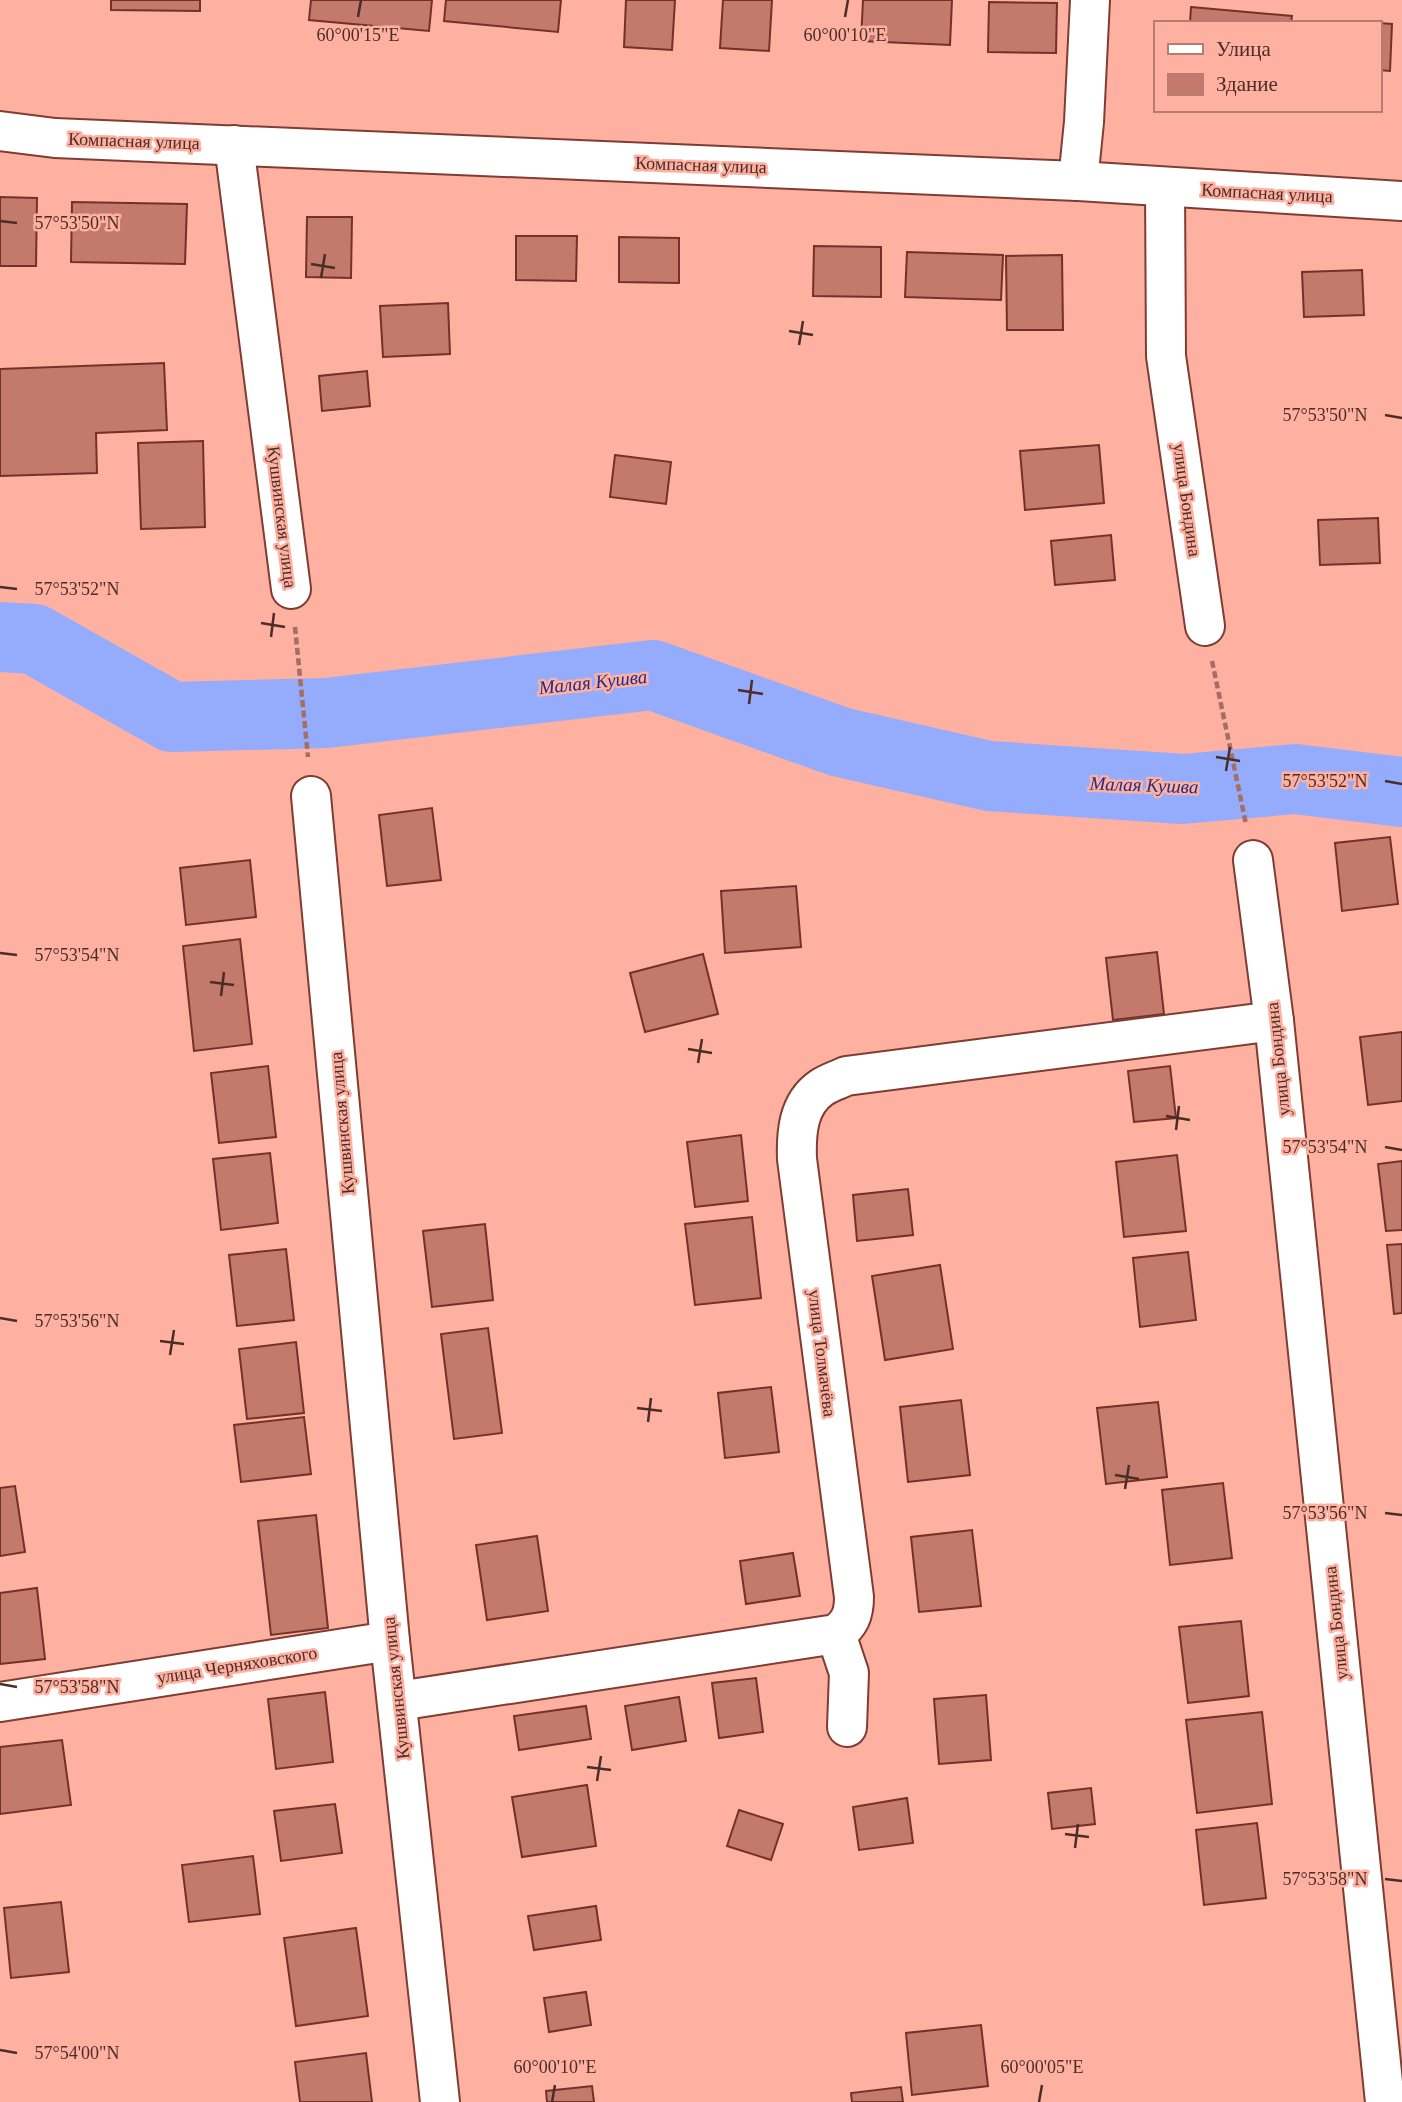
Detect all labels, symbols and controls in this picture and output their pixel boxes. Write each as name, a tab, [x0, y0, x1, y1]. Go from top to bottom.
legend	[1154, 21, 1381, 112]
text: 60°00'15"E	[317, 25, 399, 45]
text: 60°00'10"E	[804, 25, 886, 45]
text: Улица	[1216, 37, 1271, 61]
text: Здание	[1216, 72, 1278, 96]
street label: Компасная улица	[68, 129, 200, 153]
street label: Компасная улица	[635, 153, 767, 177]
street label: Компасная улица	[1201, 180, 1333, 206]
text: 57°53'50"N	[35, 213, 119, 233]
text: 57°53'50"N	[1283, 405, 1367, 425]
street label: улица Бондина	[1169, 442, 1205, 558]
street label: Кушвинская улица	[263, 445, 301, 589]
text: 57°53'52"N	[35, 579, 119, 599]
water label: Малая Кушва	[537, 666, 648, 698]
text: 57°53'52"N	[1283, 771, 1367, 791]
water label: Малая Кушва	[1088, 773, 1199, 797]
text: 57°53'54"N	[35, 945, 119, 965]
street label: улица Бондина	[1262, 1001, 1294, 1117]
street label: Кушвинская улица	[326, 1051, 358, 1195]
text: 57°53'54"N	[1283, 1137, 1367, 1157]
street label: улица Толмачёва	[804, 1288, 840, 1418]
text: 57°53'56"N	[35, 1311, 119, 1331]
text: 57°53'56"N	[1283, 1503, 1367, 1523]
street label: улица Бондина	[1320, 1565, 1352, 1681]
street label: Кушвинская улица	[379, 1616, 413, 1760]
street label: улица Черняховского	[155, 1642, 319, 1688]
text: 57°53'58"N	[35, 1677, 119, 1697]
text: 57°53'58"N	[1283, 1869, 1367, 1889]
text: 57°54'00"N	[35, 2043, 119, 2063]
text: 60°00'10"E	[514, 2057, 596, 2077]
text: 60°00'05"E	[1001, 2057, 1083, 2077]

